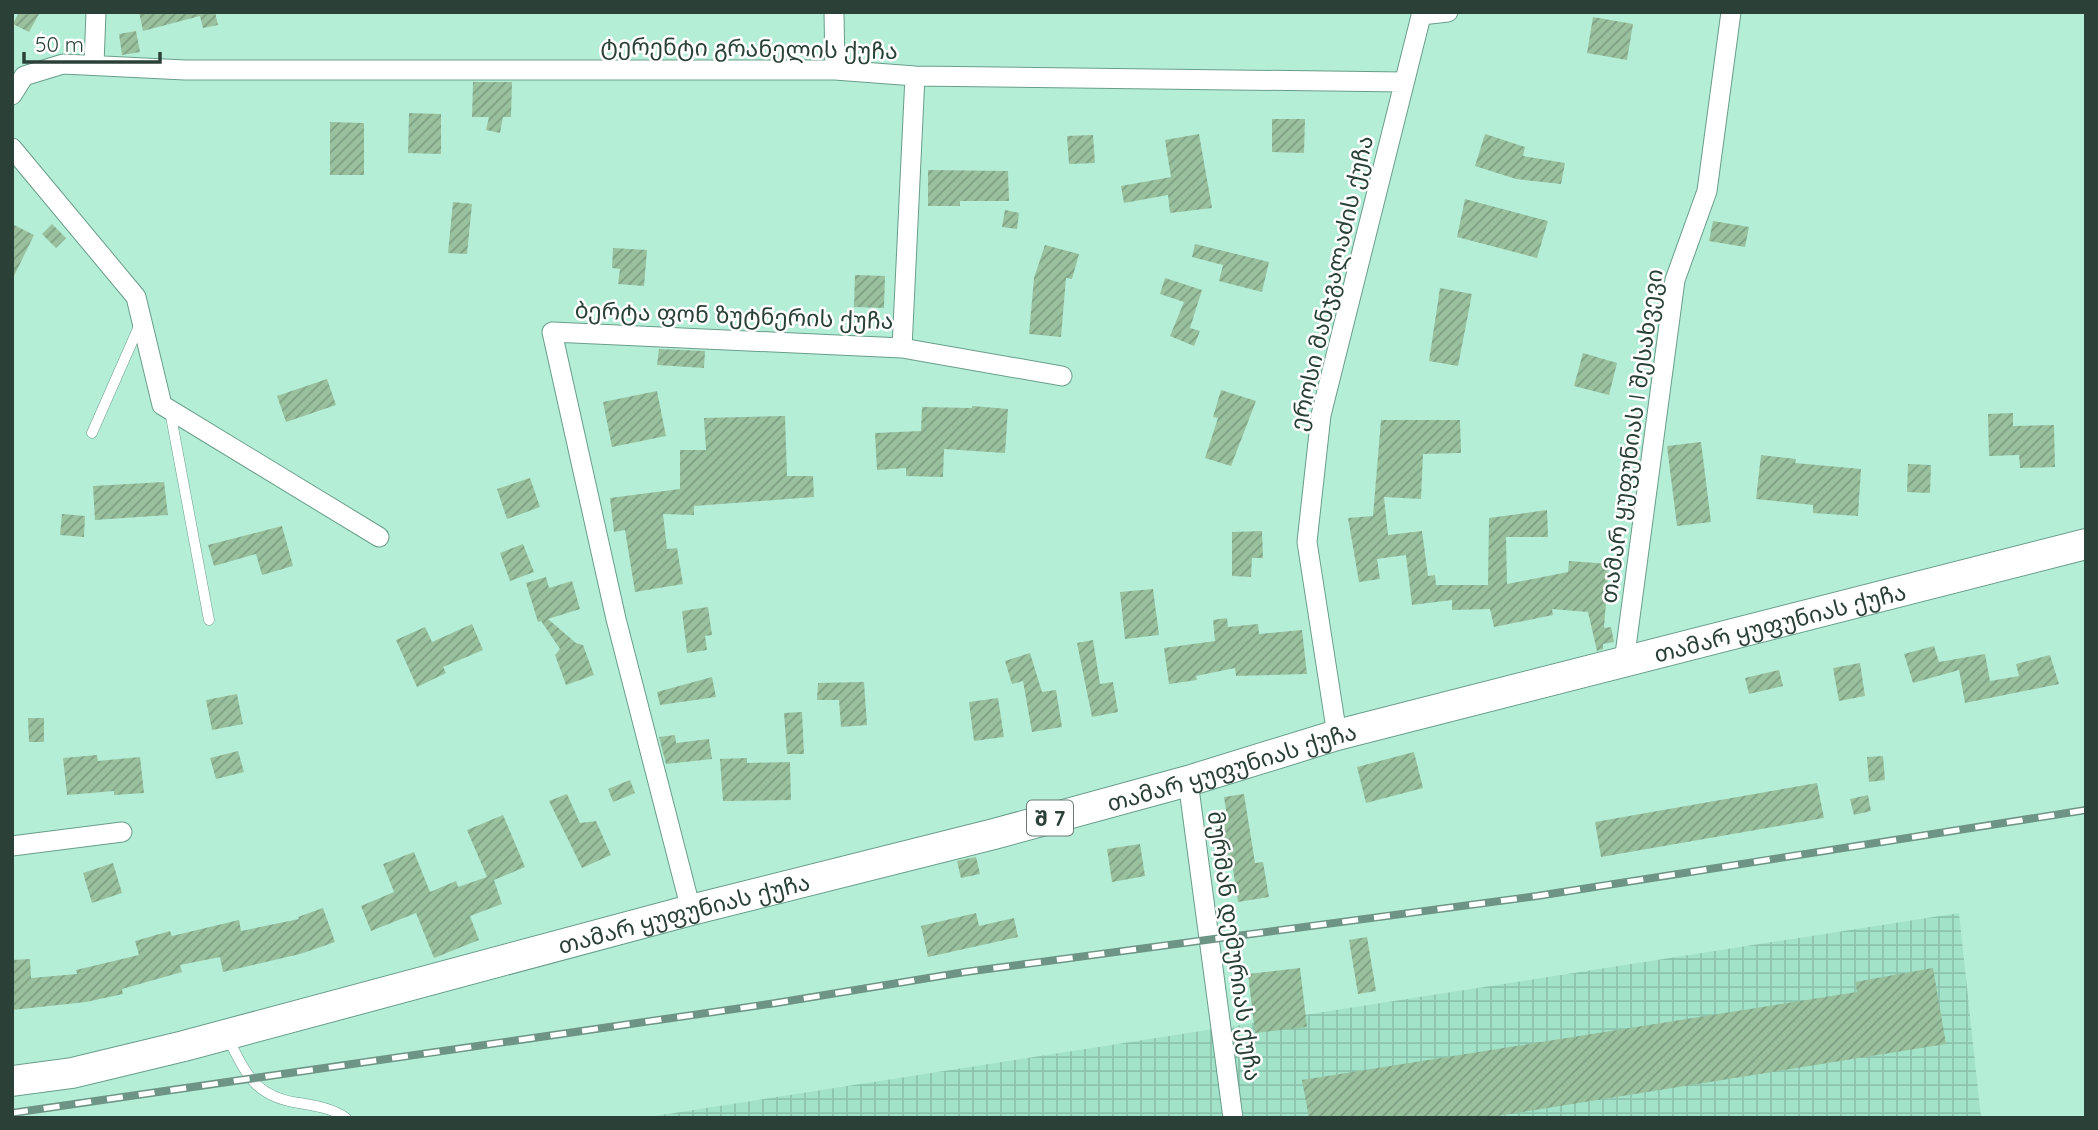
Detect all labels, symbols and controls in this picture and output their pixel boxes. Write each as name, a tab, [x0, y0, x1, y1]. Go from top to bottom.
scale bar	[24, 21, 161, 65]
text: 50 m	[35, 31, 84, 57]
street label: ტერენტი გრანელის ქუჩა	[600, 31, 898, 65]
street label: ეროსი მანჯგალაძის ქუჩა	[1283, 133, 1379, 433]
street label: თამარ ყუფუნიას I შესახვევი	[1593, 267, 1669, 605]
street label: ბერტა ფონ ზუტნერის ქუჩა	[574, 295, 894, 335]
street label: თამარ ყუფუნიას ქუჩა	[1651, 576, 1909, 668]
street label: თამარ ყუფუნიას ქუჩა	[1103, 716, 1359, 817]
road number: შ 7	[1027, 800, 1073, 836]
street label: მურმან დემურიას ქუჩა	[1202, 809, 1268, 1083]
street label: თამარ ყუფუნიას ქუჩა	[555, 866, 813, 960]

